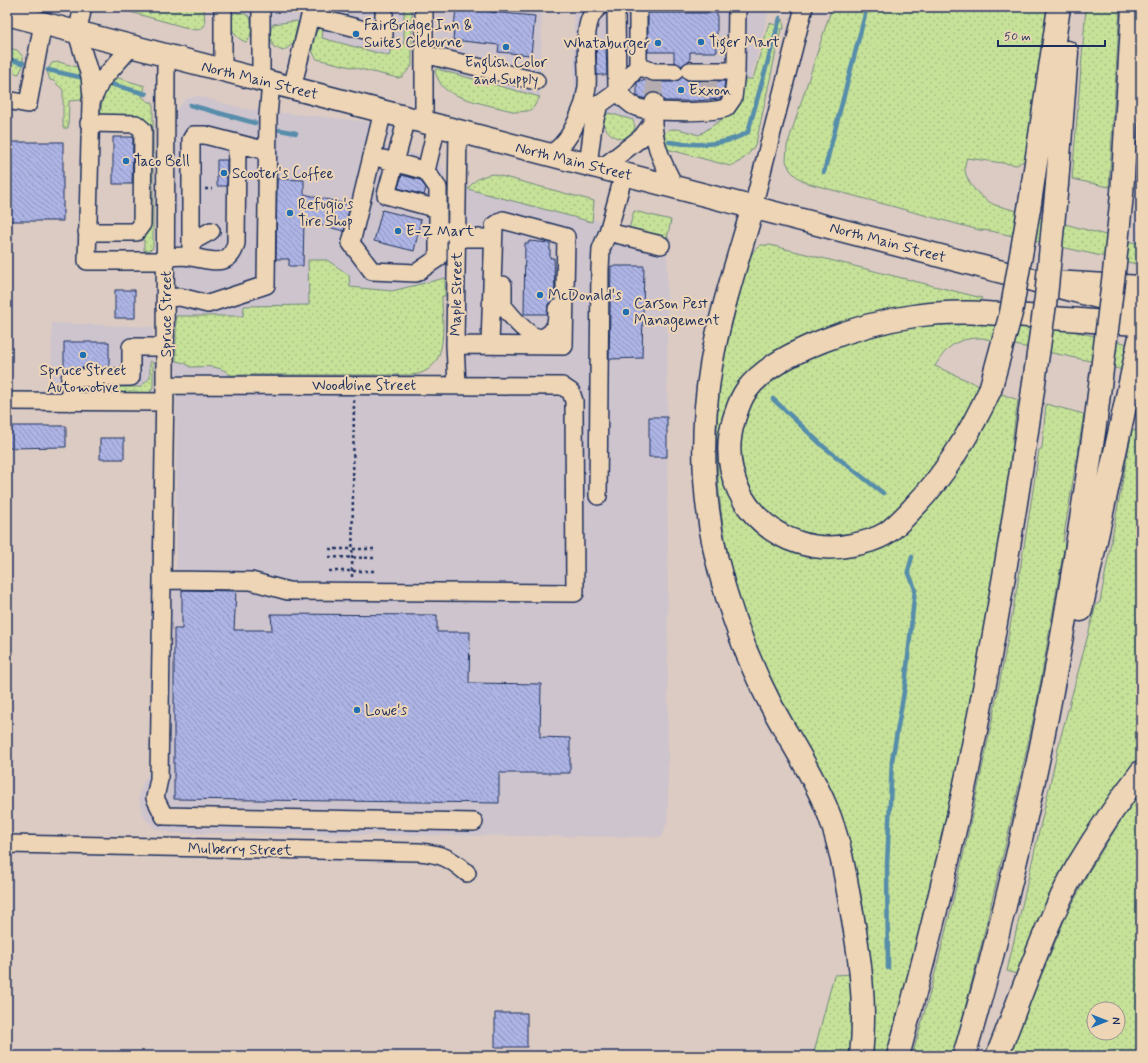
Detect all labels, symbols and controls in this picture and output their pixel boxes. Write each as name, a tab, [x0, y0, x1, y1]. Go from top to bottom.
place label: FairBridge Inn & Suites Cleburne	[364, 16, 472, 53]
scale bar	[998, 22, 1105, 48]
marker: FairBridge Inn & Suites Cleburne	[351, 29, 361, 39]
text: 50 m	[1004, 29, 1031, 45]
place label: Tiger Mart	[709, 33, 780, 54]
place label: Whataburger	[563, 34, 650, 55]
marker: Tiger Mart	[696, 37, 706, 47]
marker: Whataburger	[653, 38, 663, 48]
marker: English Color and Supply	[501, 42, 511, 52]
place label: English Color and Supply	[465, 53, 547, 90]
street label: North Main Street	[199, 57, 320, 105]
place label: Exxon	[689, 81, 732, 101]
marker: Exxon	[676, 85, 686, 95]
street label: North Main Street	[513, 138, 634, 186]
place label: Taco Bell	[134, 152, 190, 172]
marker: Taco Bell	[121, 156, 131, 166]
place label: Scooter's Coffee	[232, 164, 334, 184]
marker: Scooter's Coffee	[219, 168, 229, 178]
place label: Refugio's Tire Shop	[298, 195, 354, 232]
marker: Refugio's Tire Shop	[285, 208, 295, 218]
street label: North Main Street	[827, 218, 948, 268]
place label: E-Z Mart	[406, 222, 475, 242]
marker: E-Z Mart	[393, 226, 403, 236]
street label: Maple Street	[446, 251, 468, 336]
street label: Spruce Street	[157, 270, 177, 357]
place label: McDonald's	[548, 286, 622, 306]
marker: McDonald's	[535, 290, 545, 300]
place label: Carson Pest Management	[634, 294, 720, 332]
marker: Carson Pest Management	[621, 307, 631, 317]
marker: Spruce Street Automotive	[78, 350, 88, 360]
place label: Spruce Street Automotive	[40, 361, 127, 398]
street label: Woodbine Street	[312, 376, 416, 396]
place label: Lowe's	[365, 701, 407, 721]
marker: Lowe's	[352, 705, 362, 715]
street label: Mulberry Street	[188, 839, 293, 861]
north arrow	[1086, 1001, 1126, 1041]
text: N	[1108, 1017, 1122, 1025]

